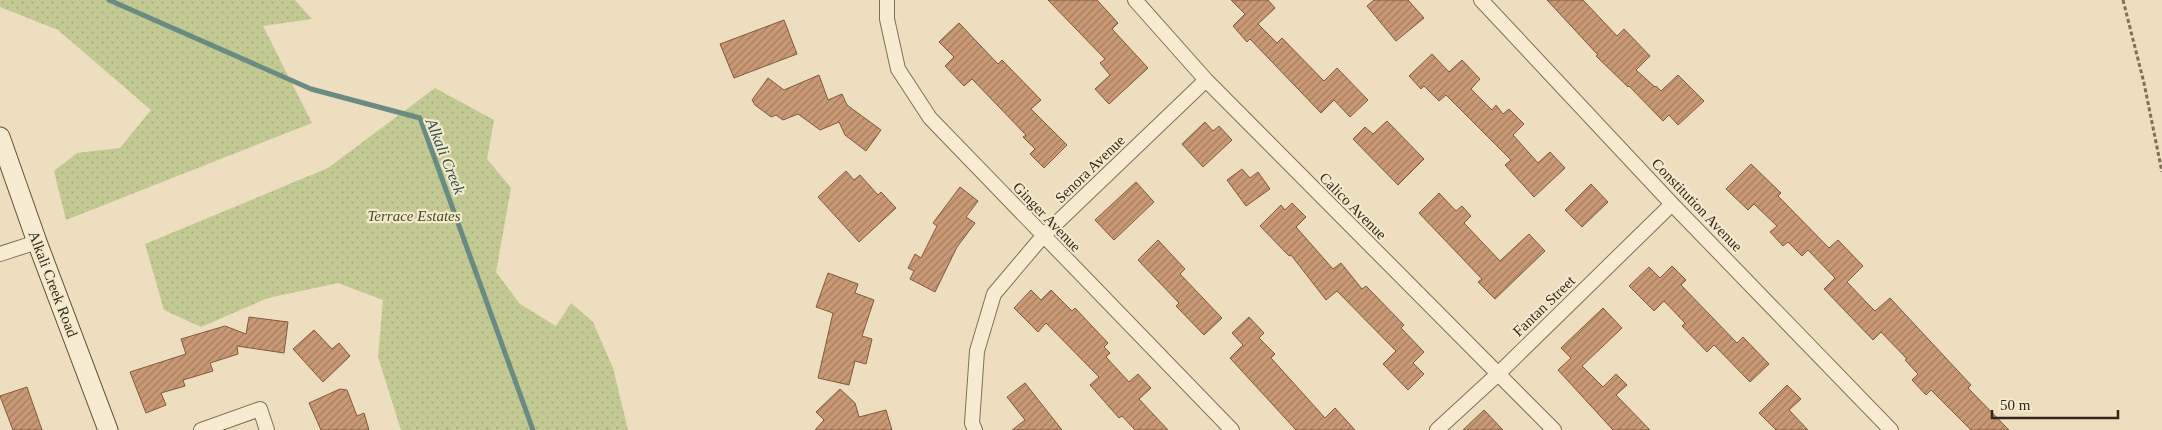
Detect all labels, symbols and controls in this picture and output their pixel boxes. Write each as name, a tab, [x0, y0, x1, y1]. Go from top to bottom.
water label: Alkali Creek	[422, 115, 469, 197]
street label: Senora Avenue	[1052, 132, 1128, 206]
street label: Constitution Avenue	[1649, 155, 1746, 255]
street label: Calico Avenue	[1316, 169, 1390, 243]
street label: Ginger Avenue	[1010, 179, 1084, 255]
park label: Terrace Estates	[367, 208, 461, 224]
street label: Alkali Creek Road	[25, 229, 81, 340]
street label: Fantan Street	[1510, 272, 1579, 339]
scale bar	[1992, 388, 2118, 420]
text: 50 m	[2000, 397, 2031, 413]

